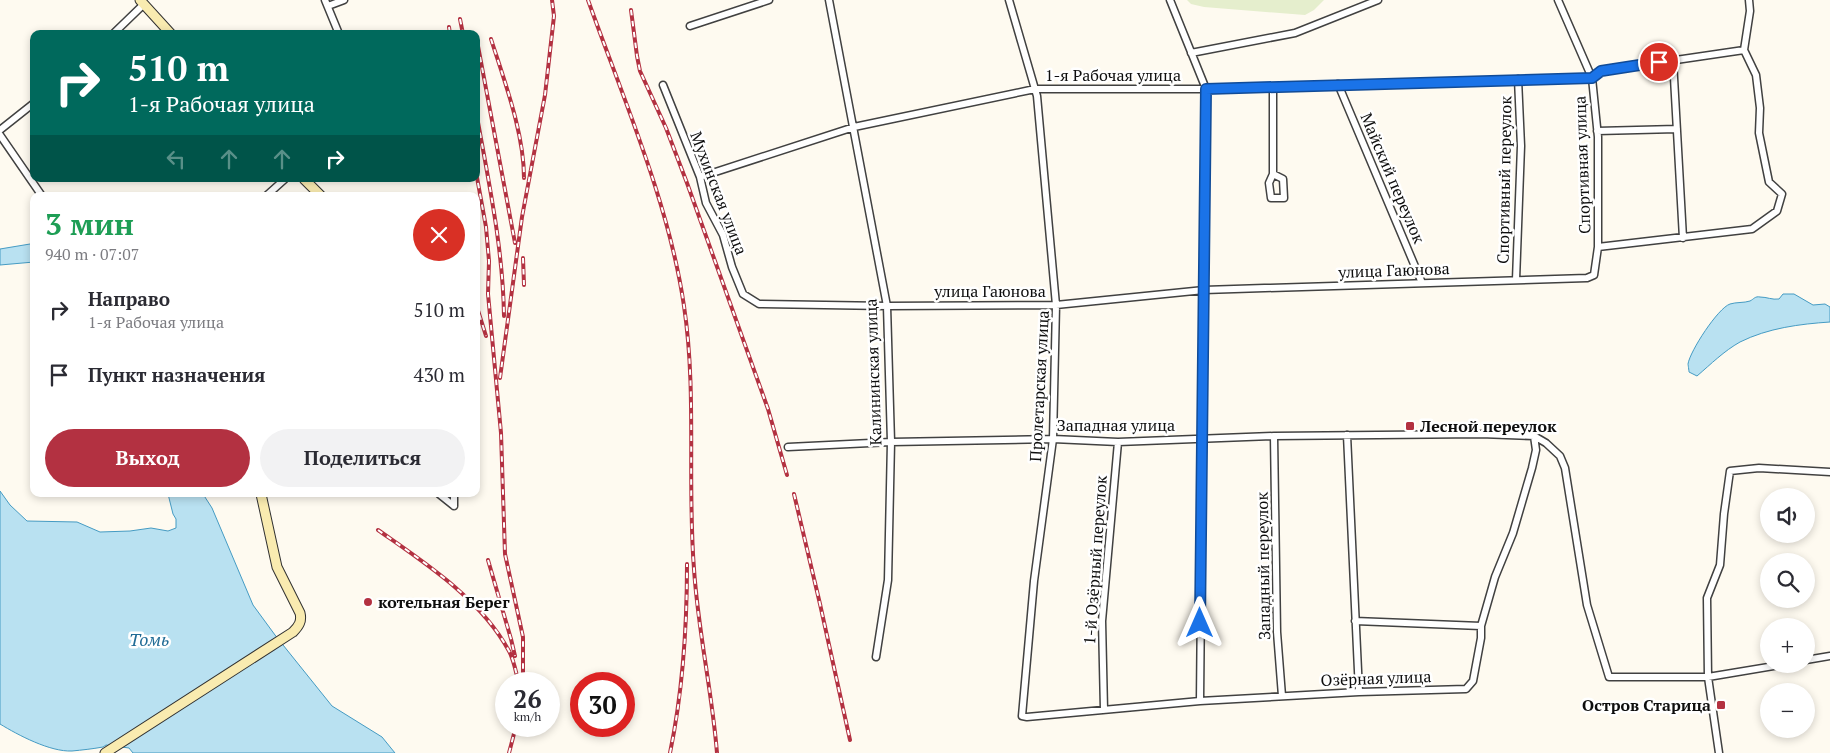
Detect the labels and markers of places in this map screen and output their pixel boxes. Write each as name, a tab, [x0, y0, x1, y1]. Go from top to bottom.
pin	[1638, 41, 1680, 83]
place label: Лесной переулок	[1419, 415, 1557, 437]
marker: Лесной переулок	[1404, 420, 1416, 432]
place label: котельная Берег	[378, 591, 510, 613]
marker: котельная Берег	[362, 596, 374, 608]
place label: Остров Старица	[1582, 694, 1711, 716]
marker: Остров Старица	[1715, 699, 1727, 711]

